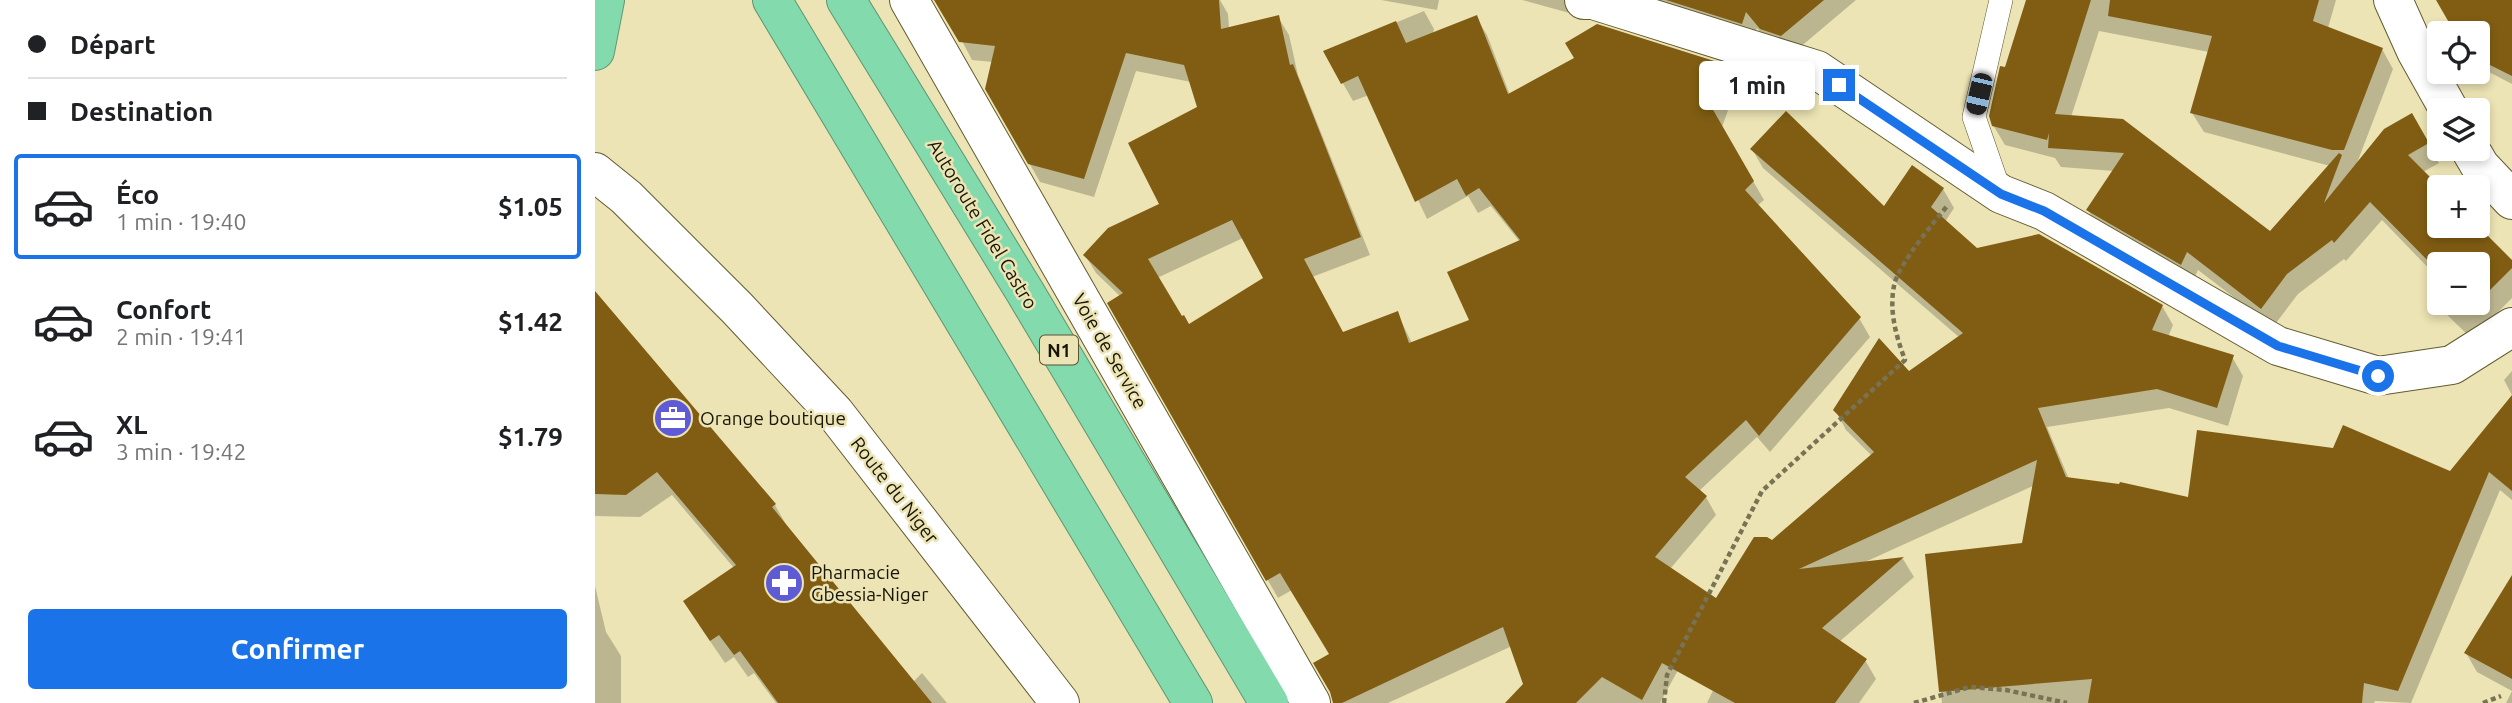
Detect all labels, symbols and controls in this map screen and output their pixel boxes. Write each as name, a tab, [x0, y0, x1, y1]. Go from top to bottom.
map controls	[2427, 21, 2490, 315]
button: locate	[2427, 21, 2490, 84]
text: Départ	[70, 30, 156, 59]
callout: 1 min	[1699, 60, 1815, 110]
route end	[1823, 69, 1855, 101]
car	[1965, 71, 1994, 117]
text: 1 min	[1728, 73, 1786, 98]
text: Destination	[70, 97, 213, 126]
button: layers	[2427, 98, 2490, 161]
street label: Autoroute Fidel Castro	[924, 135, 1042, 313]
icon: car	[32, 175, 95, 238]
button: +	[2427, 175, 2490, 238]
text: Éco	[116, 180, 159, 209]
text: $1.05	[498, 192, 563, 221]
text: 1 min · 19:40	[116, 209, 247, 234]
button: −	[2427, 252, 2490, 315]
icon: car	[32, 290, 95, 353]
street label: Voie de Service	[1068, 290, 1152, 412]
text: Confort	[116, 295, 211, 324]
text: $1.42	[498, 307, 563, 336]
text: 2 min · 19:41	[116, 324, 247, 349]
road number: N1	[1040, 336, 1078, 364]
route start	[2362, 360, 2394, 392]
office icon: Orange boutique	[652, 397, 694, 439]
icon: car	[32, 405, 95, 468]
place label: Orange boutique	[700, 407, 846, 429]
text: XL	[116, 410, 147, 439]
text: $1.79	[498, 422, 563, 451]
street label: Route du Niger	[847, 432, 943, 548]
text: 3 min · 19:42	[116, 439, 247, 464]
place label: Pharmacie Gbessia-Niger	[811, 561, 928, 605]
pharmacy icon: Pharmacie Gbessia-Niger	[763, 562, 805, 604]
button: Confirmer	[28, 609, 567, 689]

